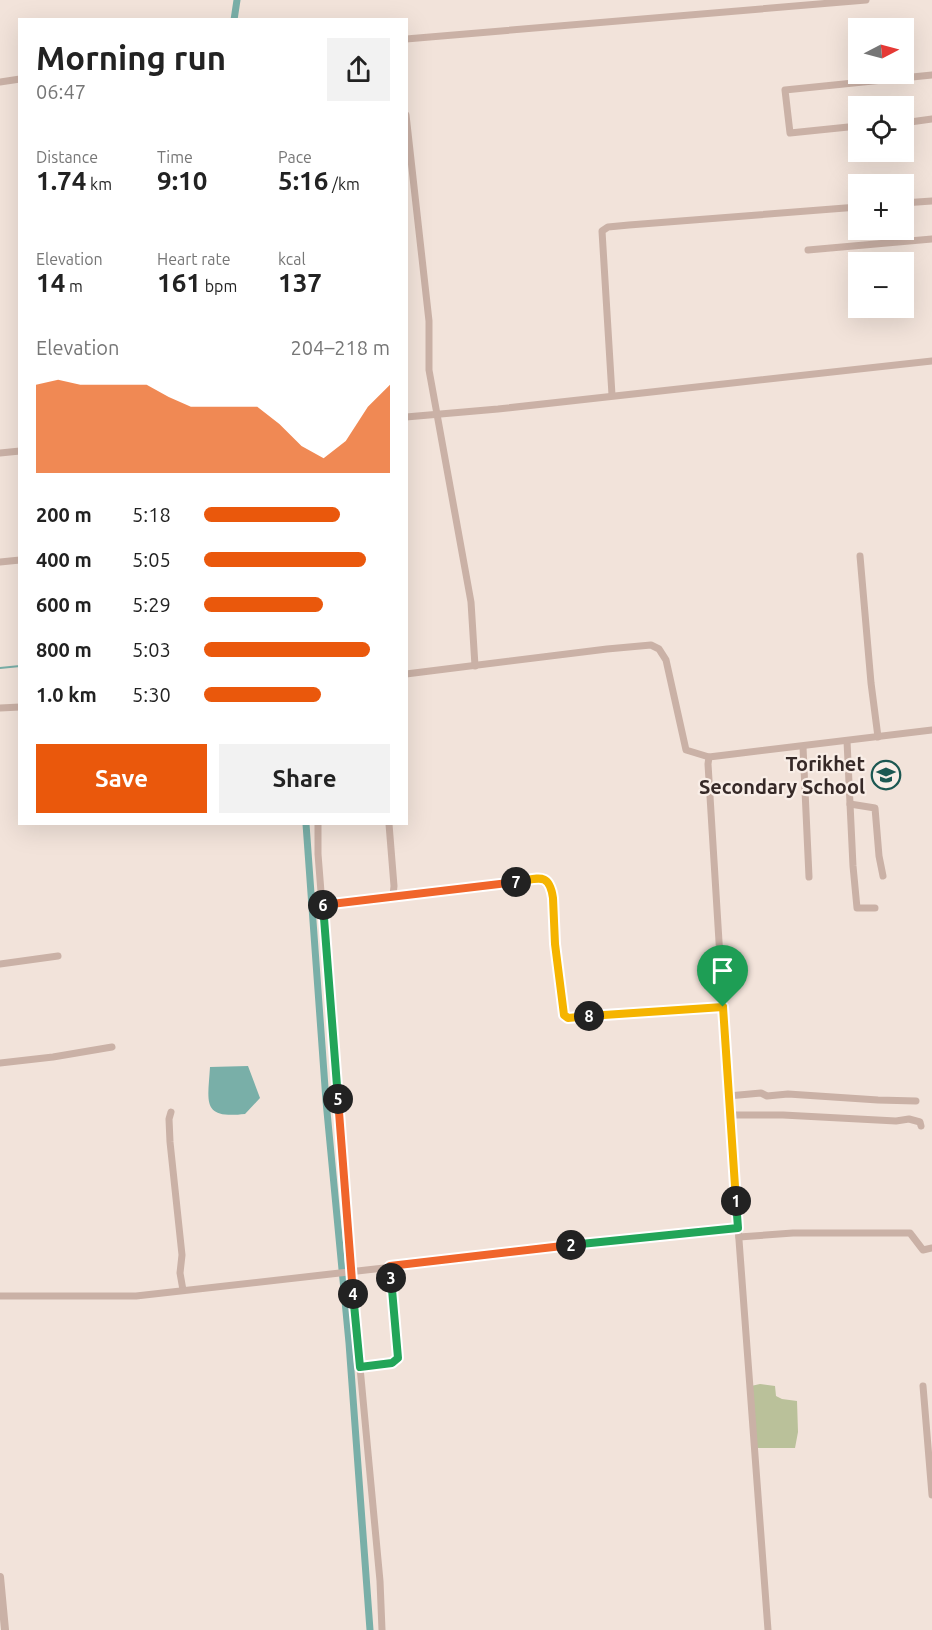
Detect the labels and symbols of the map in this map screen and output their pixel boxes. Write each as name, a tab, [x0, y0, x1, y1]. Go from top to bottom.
north arrow	[848, 18, 914, 84]
place label: Torikhet Secondary School	[699, 752, 865, 798]
school or university icon: Torikhet Secondary School	[870, 759, 902, 791]
pin: 7	[501, 867, 531, 897]
pin: 6	[308, 890, 338, 920]
pin	[697, 945, 748, 1007]
pin: 8	[574, 1001, 604, 1031]
pin: 5	[323, 1084, 353, 1114]
pin: 1	[721, 1186, 751, 1216]
pin: 2	[556, 1230, 586, 1260]
pin: 3	[376, 1263, 406, 1293]
pin: 4	[338, 1279, 368, 1309]

